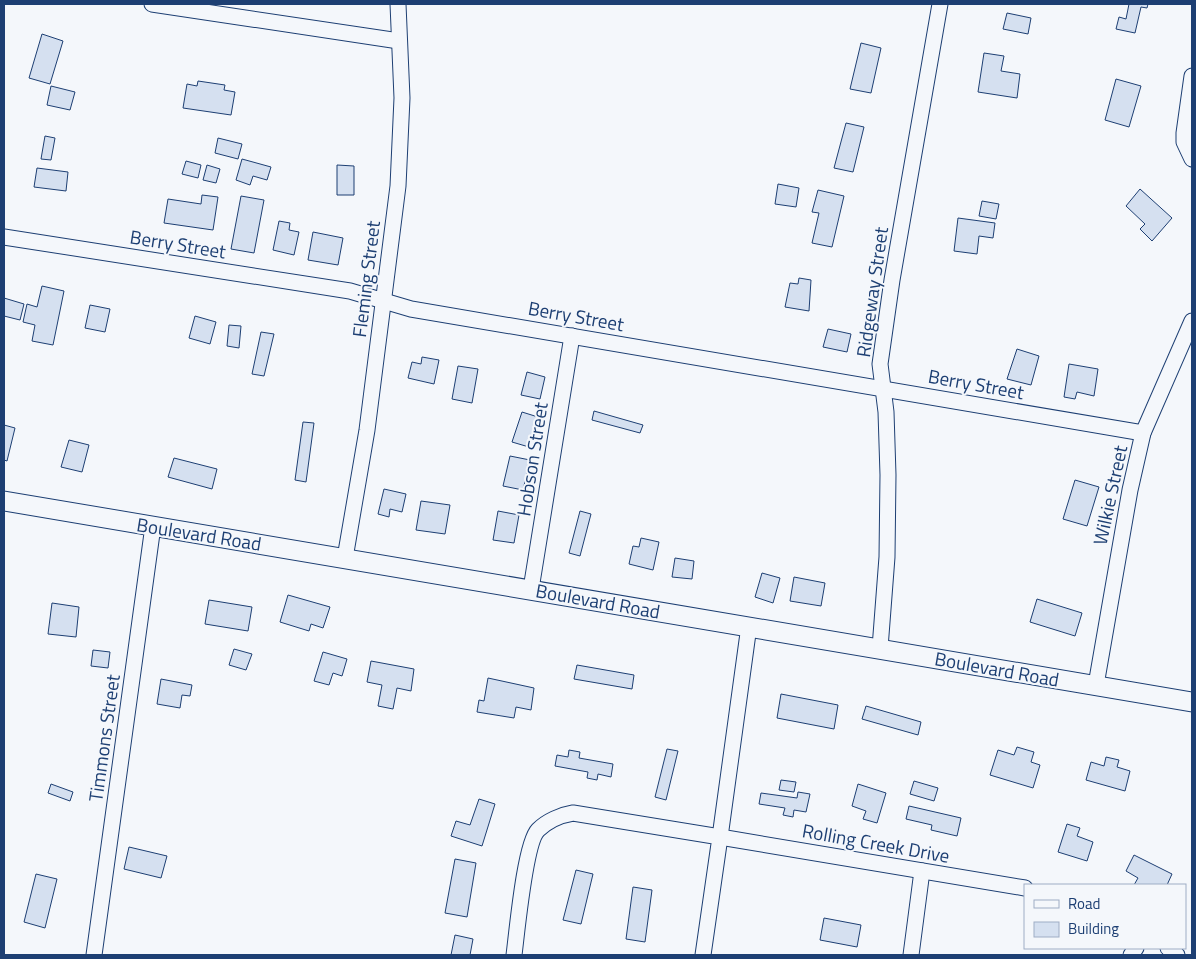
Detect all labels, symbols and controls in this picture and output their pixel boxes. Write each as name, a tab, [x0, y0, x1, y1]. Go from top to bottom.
street label: Fleming Street	[344, 219, 387, 339]
street label: Berry Street	[128, 222, 228, 265]
street label: Ridgeway Street	[848, 225, 895, 359]
street label: Berry Street	[526, 293, 627, 338]
street label: Berry Street	[926, 361, 1027, 406]
street label: Hobson Street	[508, 400, 555, 518]
street label: Wilkie Street	[1085, 442, 1134, 548]
street label: Boulevard Road	[135, 509, 264, 558]
street label: Boulevard Road	[534, 575, 663, 626]
street label: Boulevard Road	[933, 643, 1062, 694]
street label: Timmons Street	[80, 672, 127, 803]
street label: Rolling Creek Drive	[800, 815, 952, 870]
legend	[1024, 884, 1186, 949]
text: Road	[1068, 892, 1100, 915]
text: Building	[1068, 917, 1119, 940]

